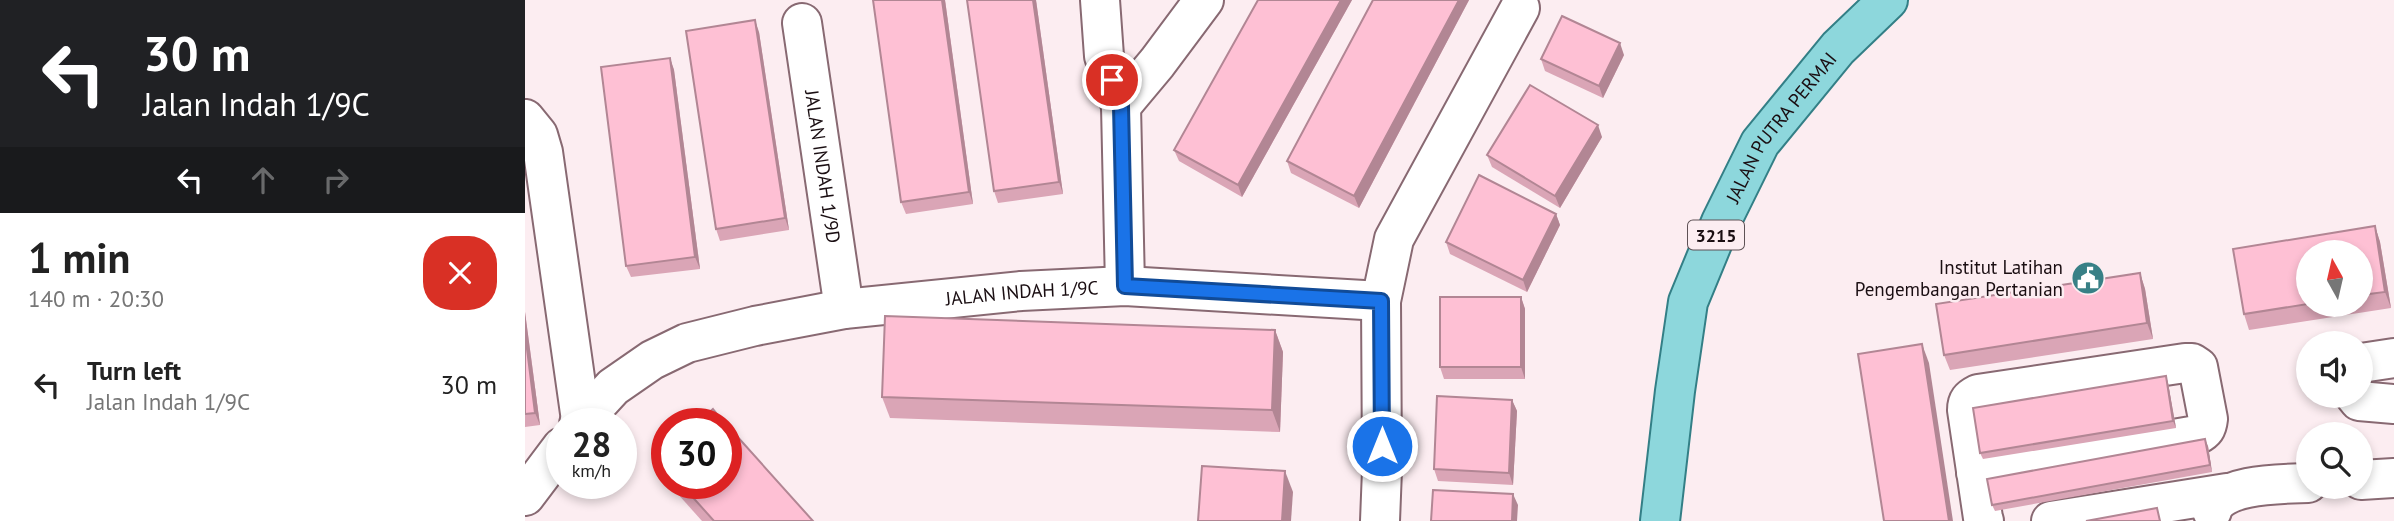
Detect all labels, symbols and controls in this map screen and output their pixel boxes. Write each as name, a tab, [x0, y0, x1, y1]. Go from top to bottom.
text: 30 m	[143, 21, 250, 85]
icon: left	[28, 28, 119, 119]
street label: JALAN PUTRA PERMAI	[1720, 47, 1842, 208]
pin	[1082, 50, 1142, 110]
icon: arrive	[1093, 61, 1131, 99]
text: Jalan Indah 1/9C	[143, 83, 370, 125]
street label: JALAN INDAH 1/9D	[800, 87, 846, 245]
icon: left	[171, 161, 209, 199]
icon: ahead	[244, 161, 282, 199]
icon: right	[317, 161, 355, 199]
road number: 3215	[1688, 220, 1744, 249]
text: 1 min	[28, 230, 130, 285]
button: close	[423, 236, 497, 310]
north arrow	[2296, 240, 2373, 317]
map controls	[2296, 240, 2373, 499]
place label: Institut Latihan Pengembangan Pertanian	[1855, 255, 2063, 301]
public building icon: Institut Latihan Pengembangan Pertanian	[2069, 259, 2107, 297]
street label: JALAN INDAH 1/9C	[943, 275, 1099, 311]
text: 140 m · 20:30	[28, 284, 164, 313]
button: sound	[2296, 331, 2373, 408]
text: Turn left	[87, 354, 181, 387]
icon: left	[28, 366, 66, 404]
text: 30 m	[441, 368, 497, 401]
text: Jalan Indah 1/9C	[87, 387, 250, 416]
speed limit sign: 30	[651, 408, 742, 499]
position arrow	[1345, 409, 1419, 483]
text: 28	[572, 421, 611, 467]
button: search	[2296, 422, 2373, 499]
text: km/h	[572, 459, 611, 482]

